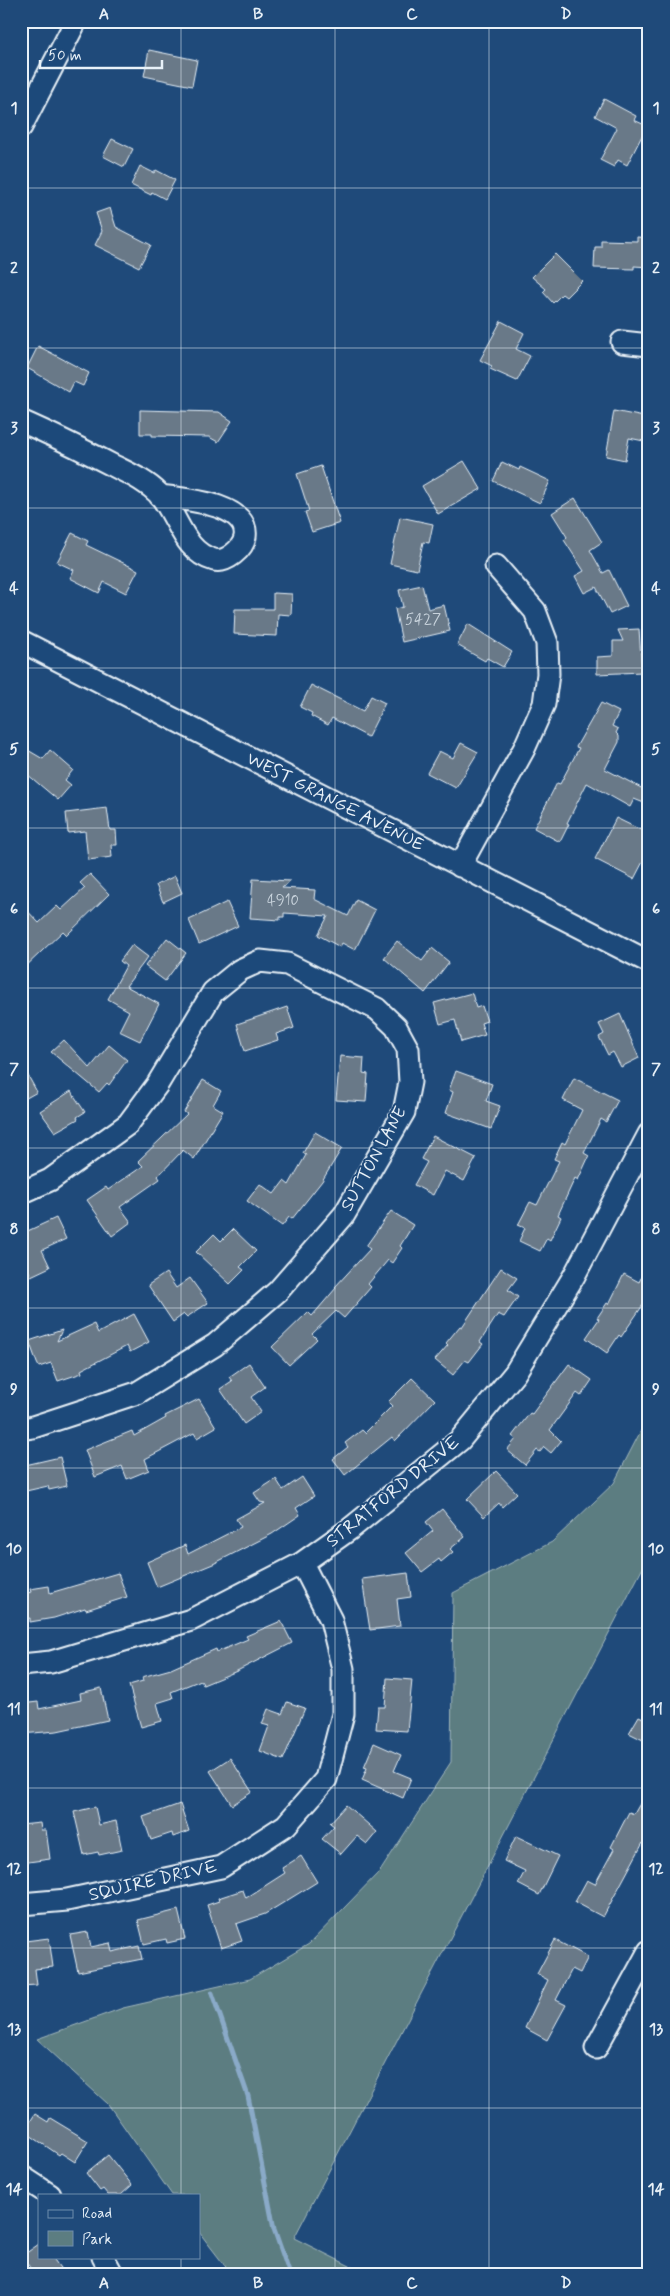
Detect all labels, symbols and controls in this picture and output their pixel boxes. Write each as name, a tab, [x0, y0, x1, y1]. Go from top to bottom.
text: A	[99, 4, 109, 25]
text: B	[253, 4, 263, 25]
text: C	[406, 4, 418, 25]
text: D	[560, 4, 572, 25]
scale bar	[40, 38, 162, 70]
text: 50 m	[48, 46, 82, 66]
text: 1	[10, 98, 18, 119]
text: 1	[652, 98, 660, 119]
text: 2	[10, 258, 18, 279]
text: 2	[652, 258, 660, 279]
text: 3	[10, 418, 18, 439]
text: 3	[652, 418, 660, 439]
text: 4	[9, 578, 19, 599]
text: 4	[651, 578, 661, 599]
house number: 5427	[405, 610, 441, 630]
text: 5	[9, 739, 19, 760]
text: 5	[651, 739, 661, 760]
street label: WEST GRANGE AVENUE	[242, 747, 428, 857]
house number: 4910	[267, 891, 299, 911]
text: 6	[10, 899, 18, 920]
text: 6	[652, 899, 660, 920]
text: 7	[9, 1059, 19, 1080]
text: 7	[651, 1059, 661, 1080]
street label: SUTTON LANE	[335, 1102, 413, 1216]
text: 8	[9, 1219, 19, 1240]
text: 8	[651, 1219, 661, 1240]
text: 9	[10, 1379, 18, 1400]
text: 9	[652, 1379, 660, 1400]
street label: STRATFORD DRIVE	[321, 1431, 465, 1553]
text: 10	[6, 1539, 22, 1560]
text: 10	[648, 1539, 664, 1560]
text: 11	[7, 1699, 21, 1720]
text: 11	[649, 1699, 663, 1720]
street label: SQUIRE DRIVE	[86, 1855, 220, 1907]
text: 12	[6, 1859, 22, 1880]
text: 12	[648, 1859, 664, 1880]
text: 13	[7, 2019, 21, 2040]
text: 13	[649, 2019, 663, 2040]
text: 14	[6, 2179, 23, 2200]
text: 14	[648, 2179, 665, 2200]
legend	[38, 2194, 200, 2258]
text: Road	[82, 2204, 112, 2224]
text: Park	[82, 2230, 112, 2250]
text: A	[99, 2273, 109, 2294]
text: B	[253, 2273, 263, 2294]
text: C	[406, 2273, 418, 2294]
text: D	[560, 2273, 572, 2294]

